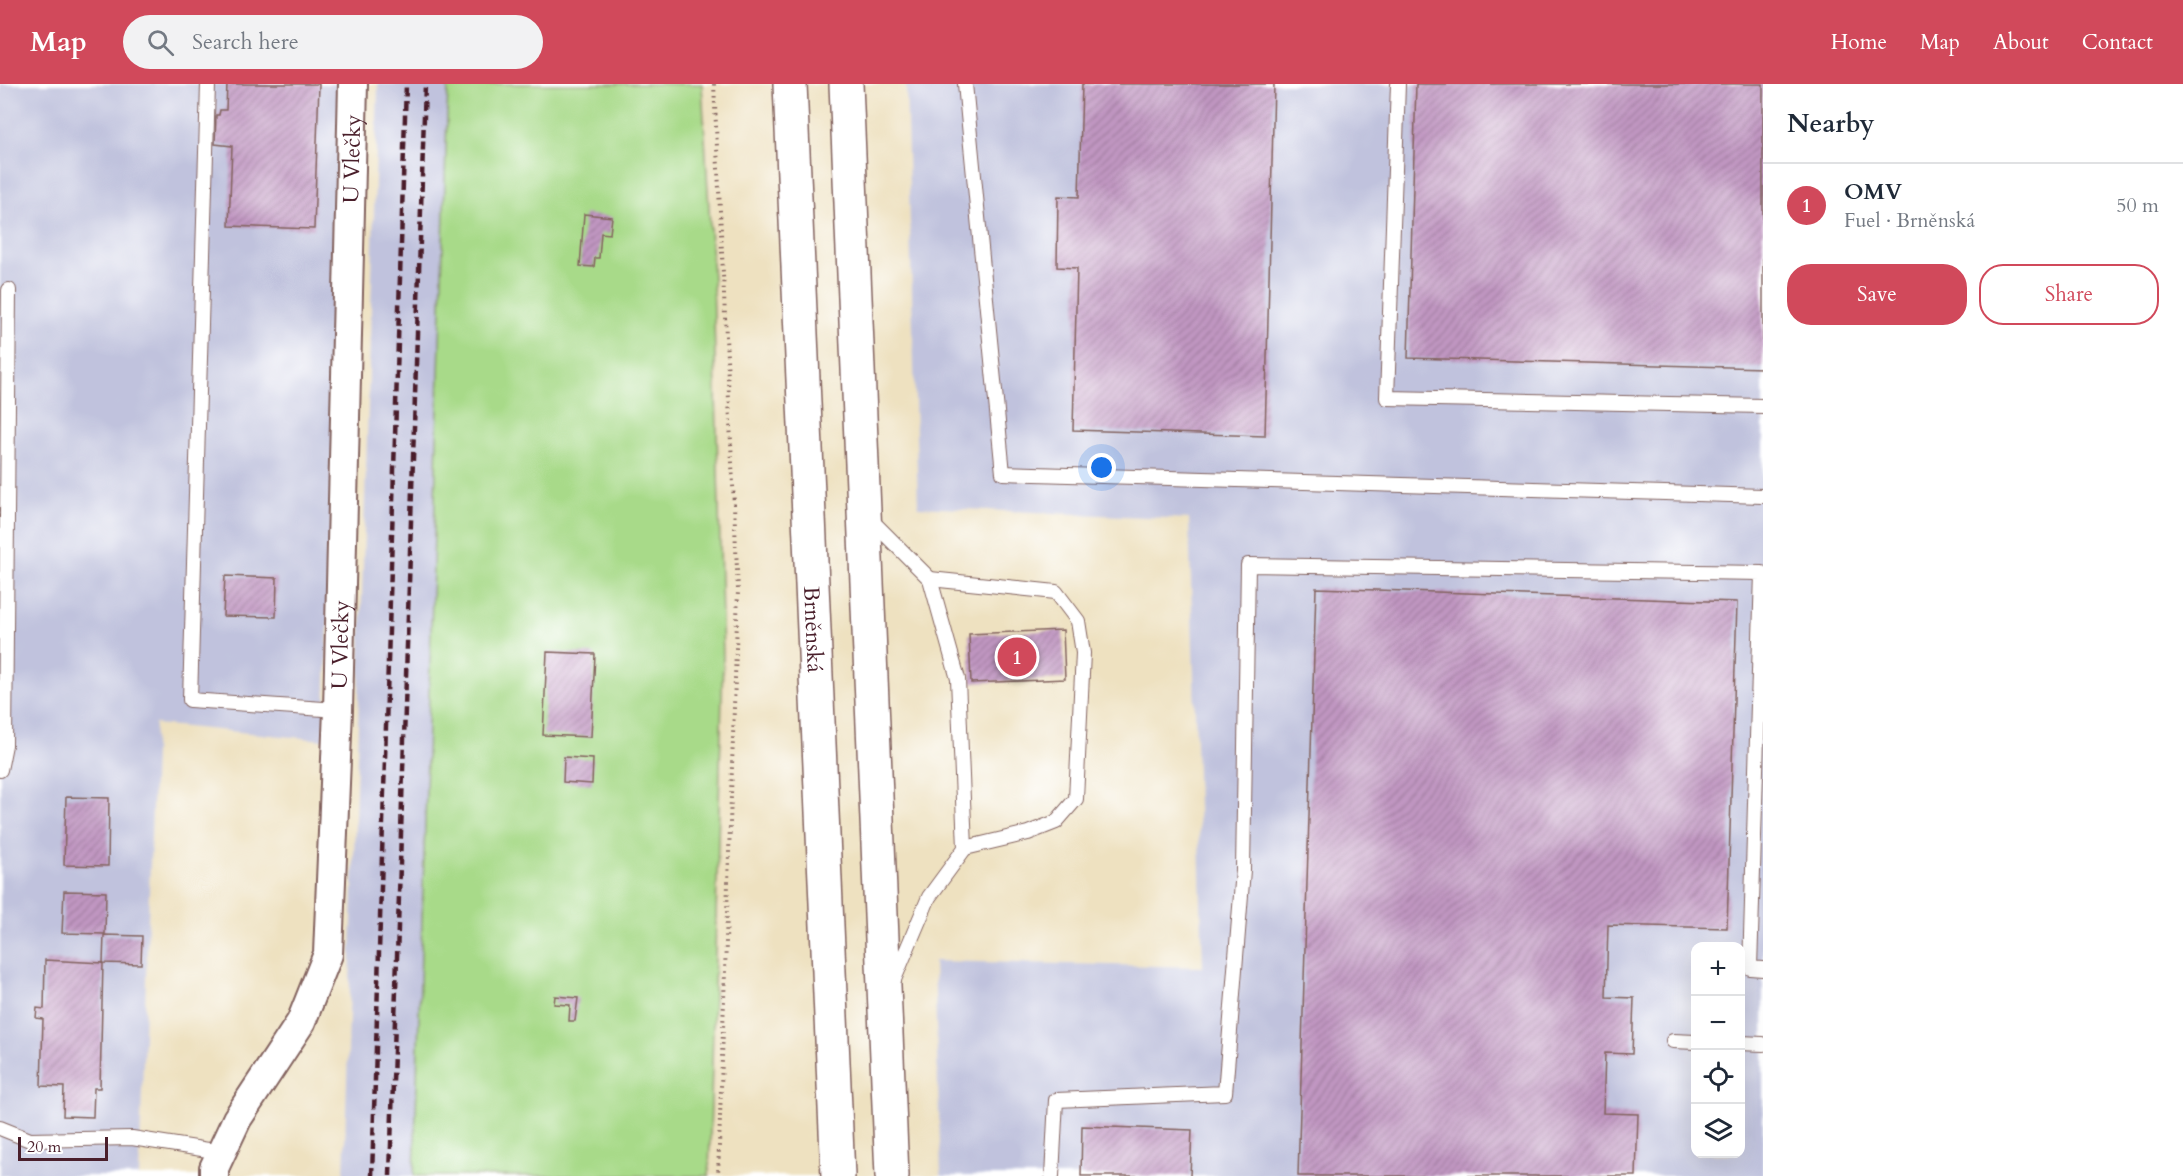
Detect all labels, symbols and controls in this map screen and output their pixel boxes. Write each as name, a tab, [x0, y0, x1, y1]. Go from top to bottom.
search box	[123, 15, 543, 69]
text: Map	[30, 23, 87, 61]
icon: search	[144, 26, 177, 59]
text: Search here	[192, 27, 299, 57]
text: Home	[1831, 28, 1887, 57]
text: Map	[1920, 28, 1960, 57]
text: About	[1993, 28, 2049, 57]
text: Contact	[2082, 28, 2153, 57]
text: Nearby	[1787, 106, 1875, 141]
street label: U Vlečky	[336, 114, 368, 204]
text: OMV	[1844, 177, 1902, 207]
text: 1	[1801, 192, 1812, 219]
text: 50 m	[2116, 192, 2159, 219]
text: Fuel · Brněnská	[1844, 207, 1975, 234]
button: Save	[1787, 264, 1967, 325]
button: Share	[1979, 264, 2159, 325]
your location	[1087, 453, 1116, 482]
street label: Brněnská	[796, 586, 830, 674]
street label: U Vlečky	[325, 599, 357, 690]
pin: 1	[998, 634, 1036, 680]
map controls	[1691, 942, 1745, 1158]
button: +	[1691, 942, 1745, 996]
button: −	[1691, 996, 1745, 1050]
button: locate	[1691, 1050, 1745, 1104]
button: layers	[1691, 1104, 1745, 1158]
scale bar	[18, 1134, 108, 1162]
text: 20 m	[27, 1136, 61, 1158]

